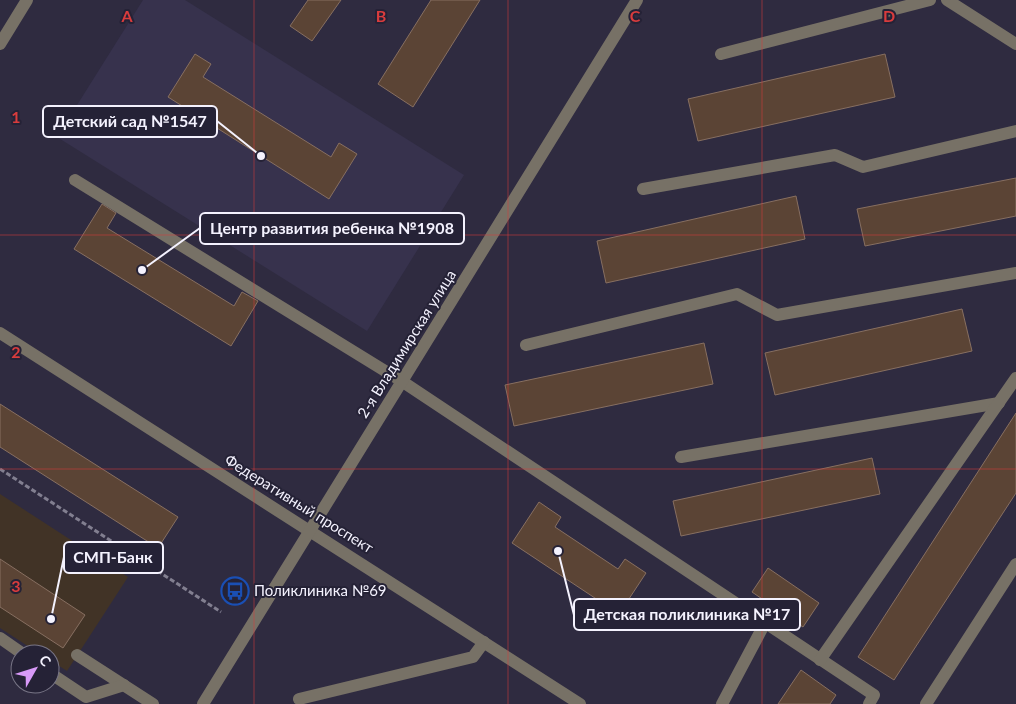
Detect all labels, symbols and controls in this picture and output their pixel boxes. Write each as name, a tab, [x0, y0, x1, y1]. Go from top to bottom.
text: A	[120, 6, 133, 25]
text: B	[376, 6, 386, 25]
text: C	[630, 6, 641, 25]
text: D	[883, 6, 895, 25]
callout: Детский сад №1547	[43, 106, 217, 137]
text: 1	[11, 107, 21, 126]
text: Детский сад №1547	[53, 111, 207, 130]
callout: Центр развития ребенка №1908	[200, 213, 464, 244]
text: Центр развития ребенка №1908	[210, 218, 454, 237]
street label: 2-я Владимирская улица	[353, 266, 459, 421]
text: 2	[11, 342, 21, 361]
street label: Федеративный проспект	[222, 450, 378, 557]
callout: СМП-Банк	[64, 542, 163, 573]
text: СМП-Банк	[73, 547, 153, 566]
text: 3	[11, 576, 21, 595]
bus stop icon: Поликлиника №69	[220, 576, 250, 606]
place label: Поликлиника №69	[254, 581, 387, 599]
callout: Детская поликлиника №17	[574, 599, 800, 630]
text: Детская поликлиника №17	[584, 604, 790, 623]
north arrow	[10, 644, 60, 694]
text: С	[36, 652, 55, 670]

